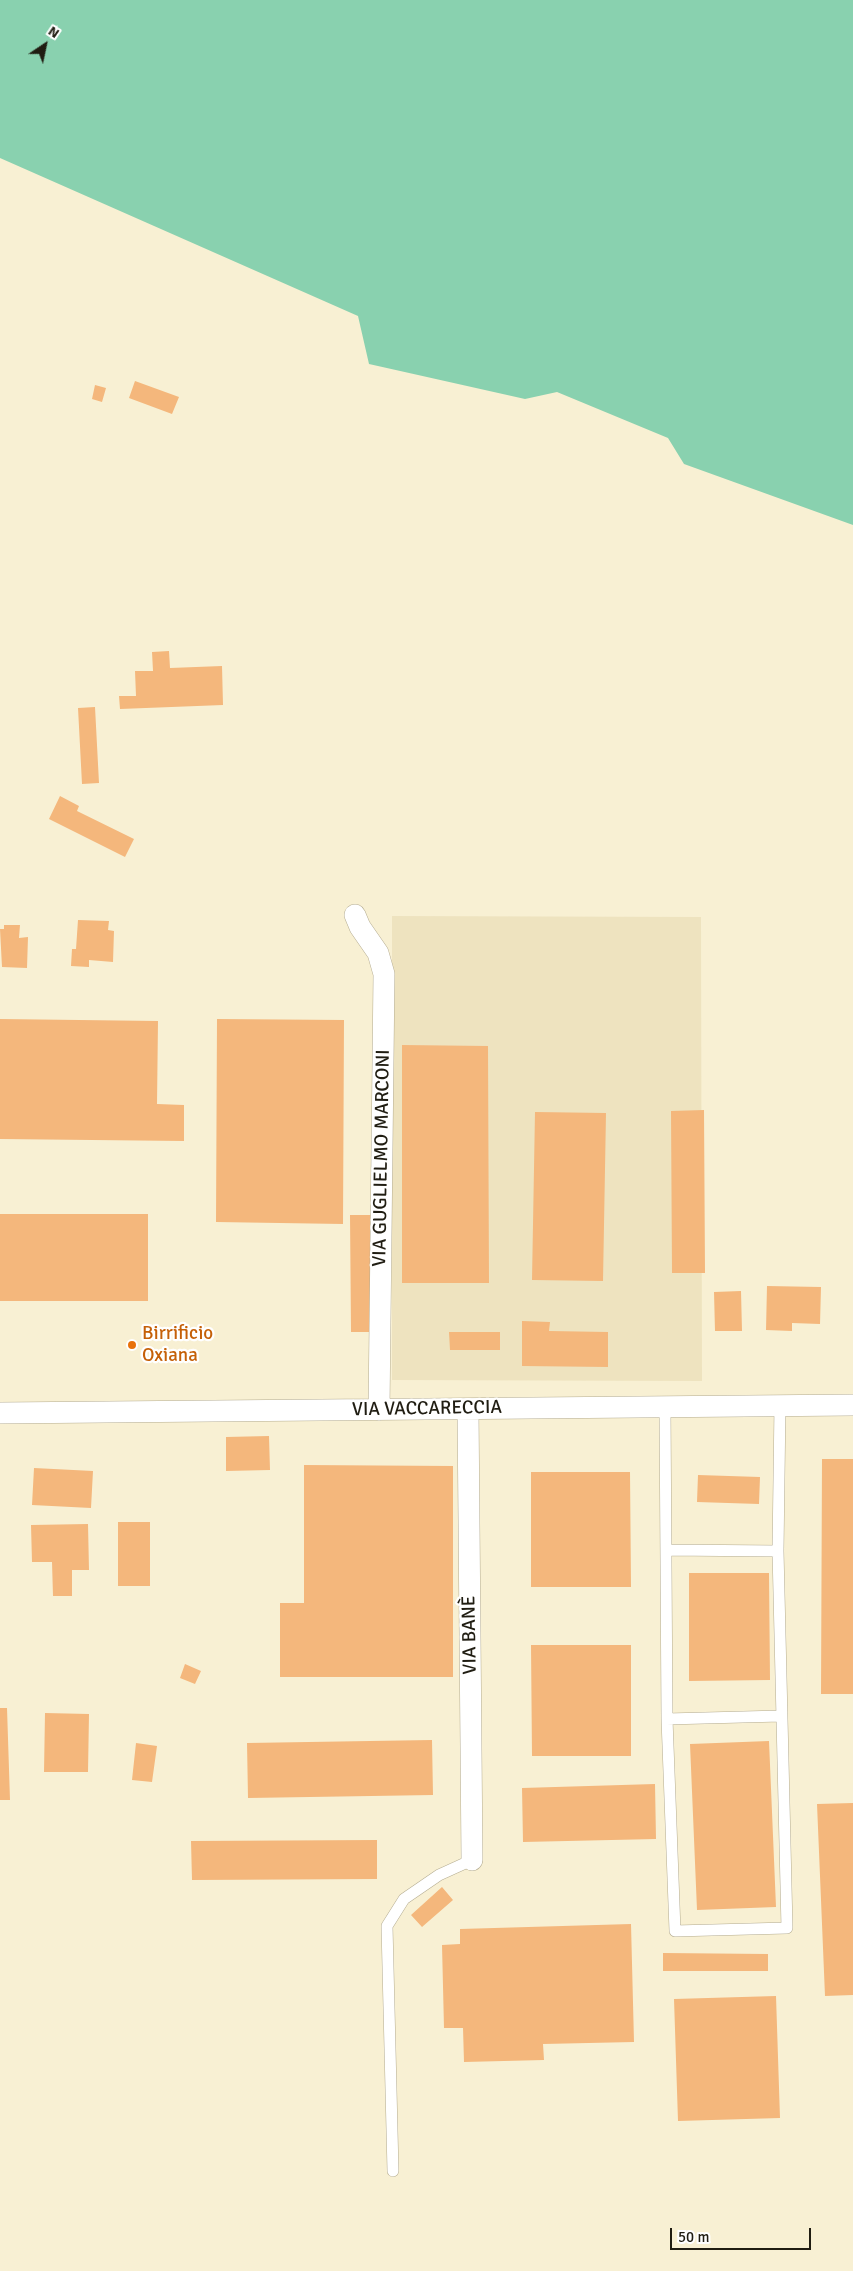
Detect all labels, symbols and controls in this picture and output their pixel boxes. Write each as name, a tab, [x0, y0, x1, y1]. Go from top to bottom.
north arrow	[20, 20, 70, 70]
text: N	[45, 22, 62, 42]
street label: VIA GUGLIELMO MARCONI	[369, 1049, 395, 1267]
place label: Birrificio Oxiana	[142, 1323, 213, 1367]
marker: Birrificio Oxiana	[126, 1339, 138, 1351]
street label: VIA VACCARECCIA	[352, 1396, 502, 1422]
street label: VIA BANÈ	[458, 1595, 482, 1675]
scale bar	[673, 2218, 814, 2250]
text: 50 m	[678, 2228, 709, 2246]

